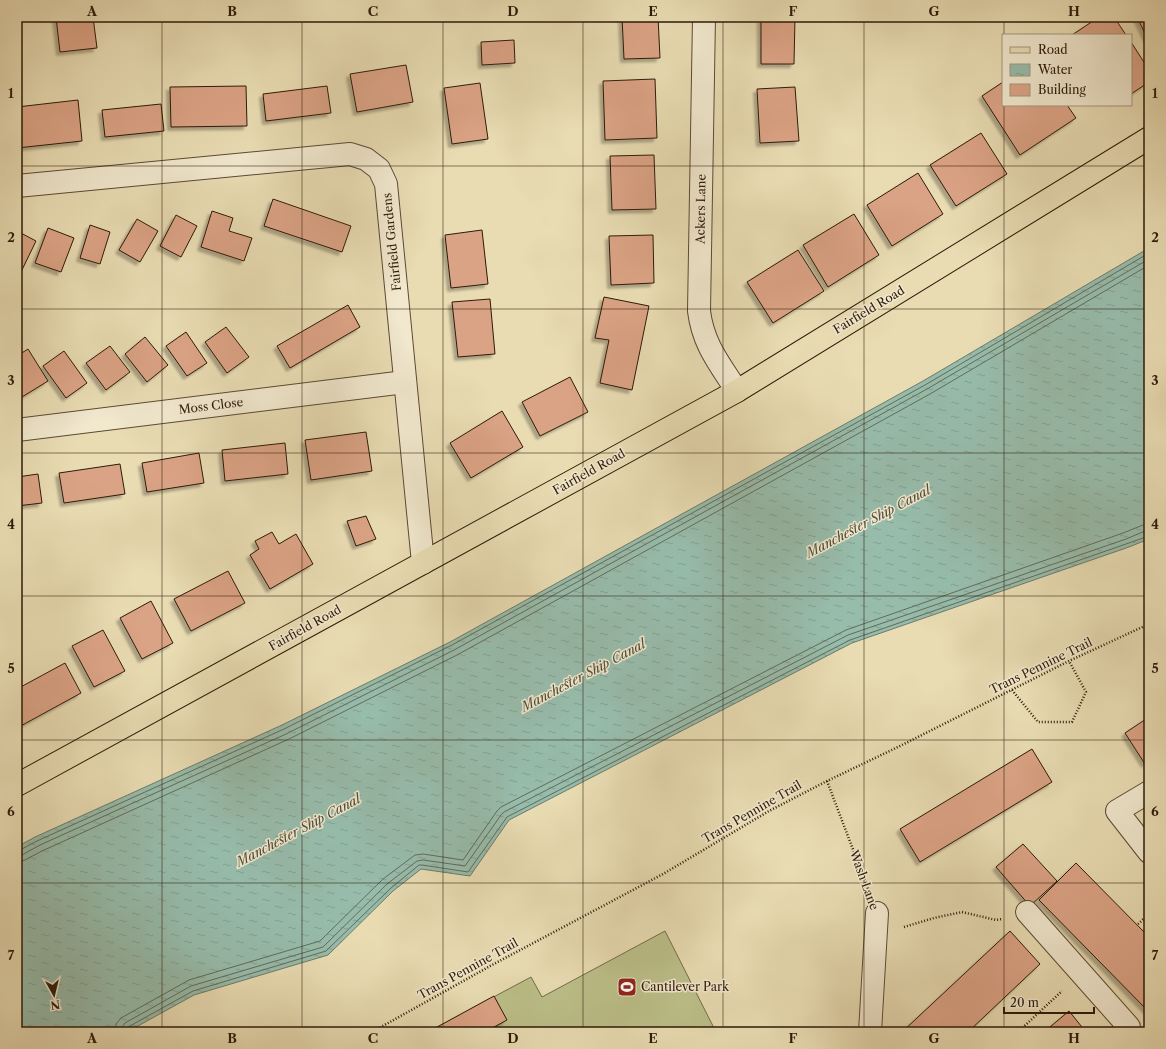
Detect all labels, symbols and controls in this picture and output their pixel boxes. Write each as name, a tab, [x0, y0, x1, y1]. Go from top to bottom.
text: A	[86, 3, 98, 19]
text: B	[227, 3, 237, 19]
text: C	[368, 3, 378, 19]
text: D	[507, 3, 519, 19]
text: E	[648, 3, 658, 19]
text: F	[789, 3, 798, 19]
text: G	[928, 3, 940, 19]
text: H	[1068, 3, 1080, 19]
legend	[1002, 34, 1132, 106]
text: Road	[1038, 42, 1068, 57]
text: Water	[1037, 62, 1072, 77]
text: Building	[1038, 82, 1086, 97]
text: 1	[8, 85, 14, 101]
text: 1	[1152, 85, 1158, 101]
street label: Ackers Lane	[692, 174, 709, 245]
street label: Fairfield Gardens	[379, 192, 404, 292]
text: 2	[7, 229, 15, 245]
text: 2	[1151, 229, 1159, 245]
street label: Fairfield Road	[830, 282, 908, 337]
text: 3	[7, 372, 15, 388]
text: 3	[1151, 372, 1159, 388]
street label: Moss Close	[178, 394, 244, 417]
street label: Fairfield Road	[550, 445, 628, 498]
water label: Manchester Ship Canal	[801, 480, 935, 562]
text: 4	[7, 516, 15, 532]
text: 4	[1151, 516, 1159, 532]
street label: Fairfield Road	[266, 601, 344, 654]
water label: Manchester Ship Canal	[516, 634, 650, 716]
street label: Trans Pennine Trail	[987, 634, 1095, 697]
text: 5	[7, 660, 15, 676]
text: 5	[1151, 660, 1159, 676]
street label: Trans Pennine Trail	[699, 777, 805, 846]
water label: Manchester Ship Canal	[231, 789, 365, 871]
text: 6	[7, 803, 15, 819]
text: 6	[1151, 803, 1159, 819]
street label: Wash Lane	[846, 847, 882, 912]
street label: Trans Pennine Trail	[415, 935, 521, 1002]
text: 7	[8, 947, 15, 963]
text: 7	[1152, 947, 1159, 963]
north arrow	[34, 975, 74, 1015]
sports icon: Cantilever Park	[616, 976, 638, 998]
place label: Cantilever Park	[641, 979, 730, 994]
scale bar	[1004, 989, 1094, 1015]
text: 20 m	[1010, 995, 1039, 1010]
text: N	[49, 997, 61, 1013]
text: A	[86, 1030, 98, 1046]
text: B	[227, 1030, 237, 1046]
text: C	[368, 1030, 378, 1046]
text: D	[507, 1030, 519, 1046]
text: E	[648, 1030, 658, 1046]
text: F	[789, 1030, 798, 1046]
text: G	[928, 1030, 940, 1046]
text: H	[1068, 1030, 1080, 1046]

